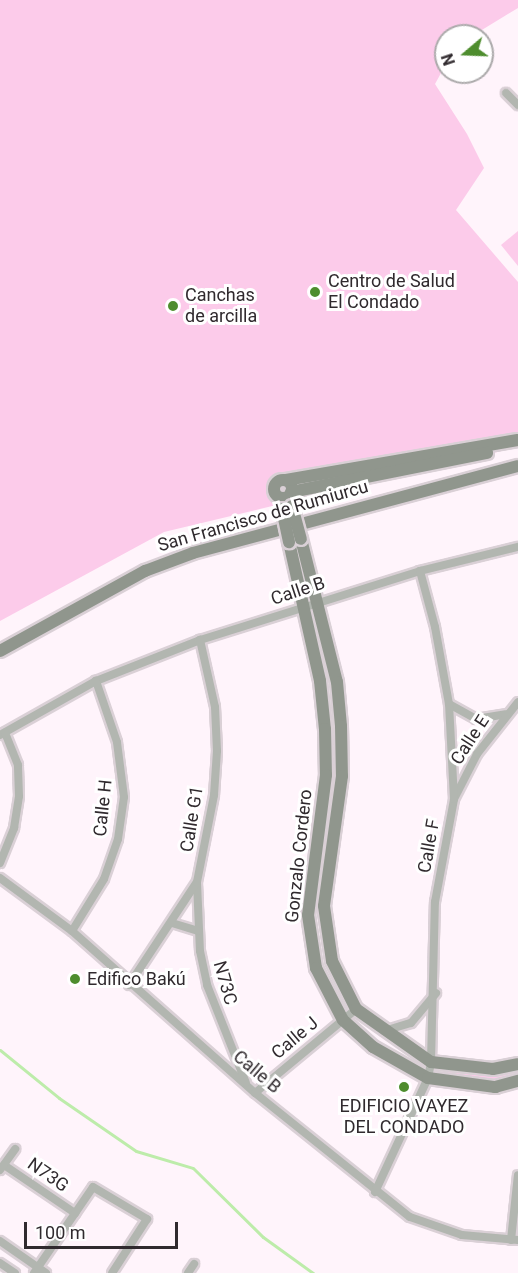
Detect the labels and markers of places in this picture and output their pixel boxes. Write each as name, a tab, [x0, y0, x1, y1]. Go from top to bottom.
place label: Centro de Salud El Condado	[328, 271, 455, 314]
marker: Centro de Salud El Condado	[306, 283, 324, 301]
place label: Canchas de arcilla	[185, 285, 257, 328]
marker: Canchas de arcilla	[166, 299, 180, 313]
place label: Edifico Bakú	[87, 968, 186, 990]
marker: Edifico Bakú	[68, 972, 82, 986]
marker: EDIFICIO VAYEZ DEL CONDADO	[397, 1080, 411, 1094]
place label: EDIFICIO VAYEZ DEL CONDADO	[340, 1096, 468, 1138]

